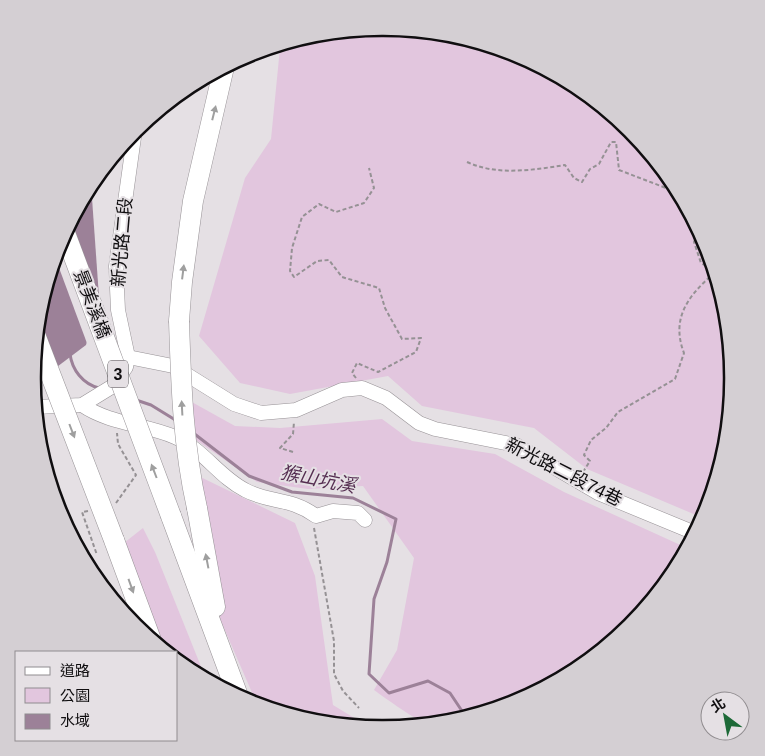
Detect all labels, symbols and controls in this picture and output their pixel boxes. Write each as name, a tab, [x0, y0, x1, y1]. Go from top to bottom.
one-way arrow	[210, 105, 218, 120]
street label: 新光路二段	[108, 196, 136, 288]
one-way arrow	[179, 264, 187, 280]
street label: 景美溪橋	[70, 267, 114, 341]
road number: 3	[108, 360, 128, 388]
one-way arrow	[178, 400, 186, 416]
one-way arrow	[69, 424, 77, 439]
street label: 新光路二段74巷	[502, 434, 626, 510]
water label: 猴山坑溪	[279, 461, 360, 497]
one-way arrow	[150, 463, 157, 478]
one-way arrow	[202, 552, 210, 568]
one-way arrow	[127, 579, 135, 594]
legend	[15, 651, 178, 741]
text: 道路	[60, 662, 90, 679]
text: 公園	[60, 687, 90, 704]
north arrow	[700, 691, 750, 741]
text: 北	[708, 694, 728, 715]
text: 水域	[60, 712, 90, 729]

